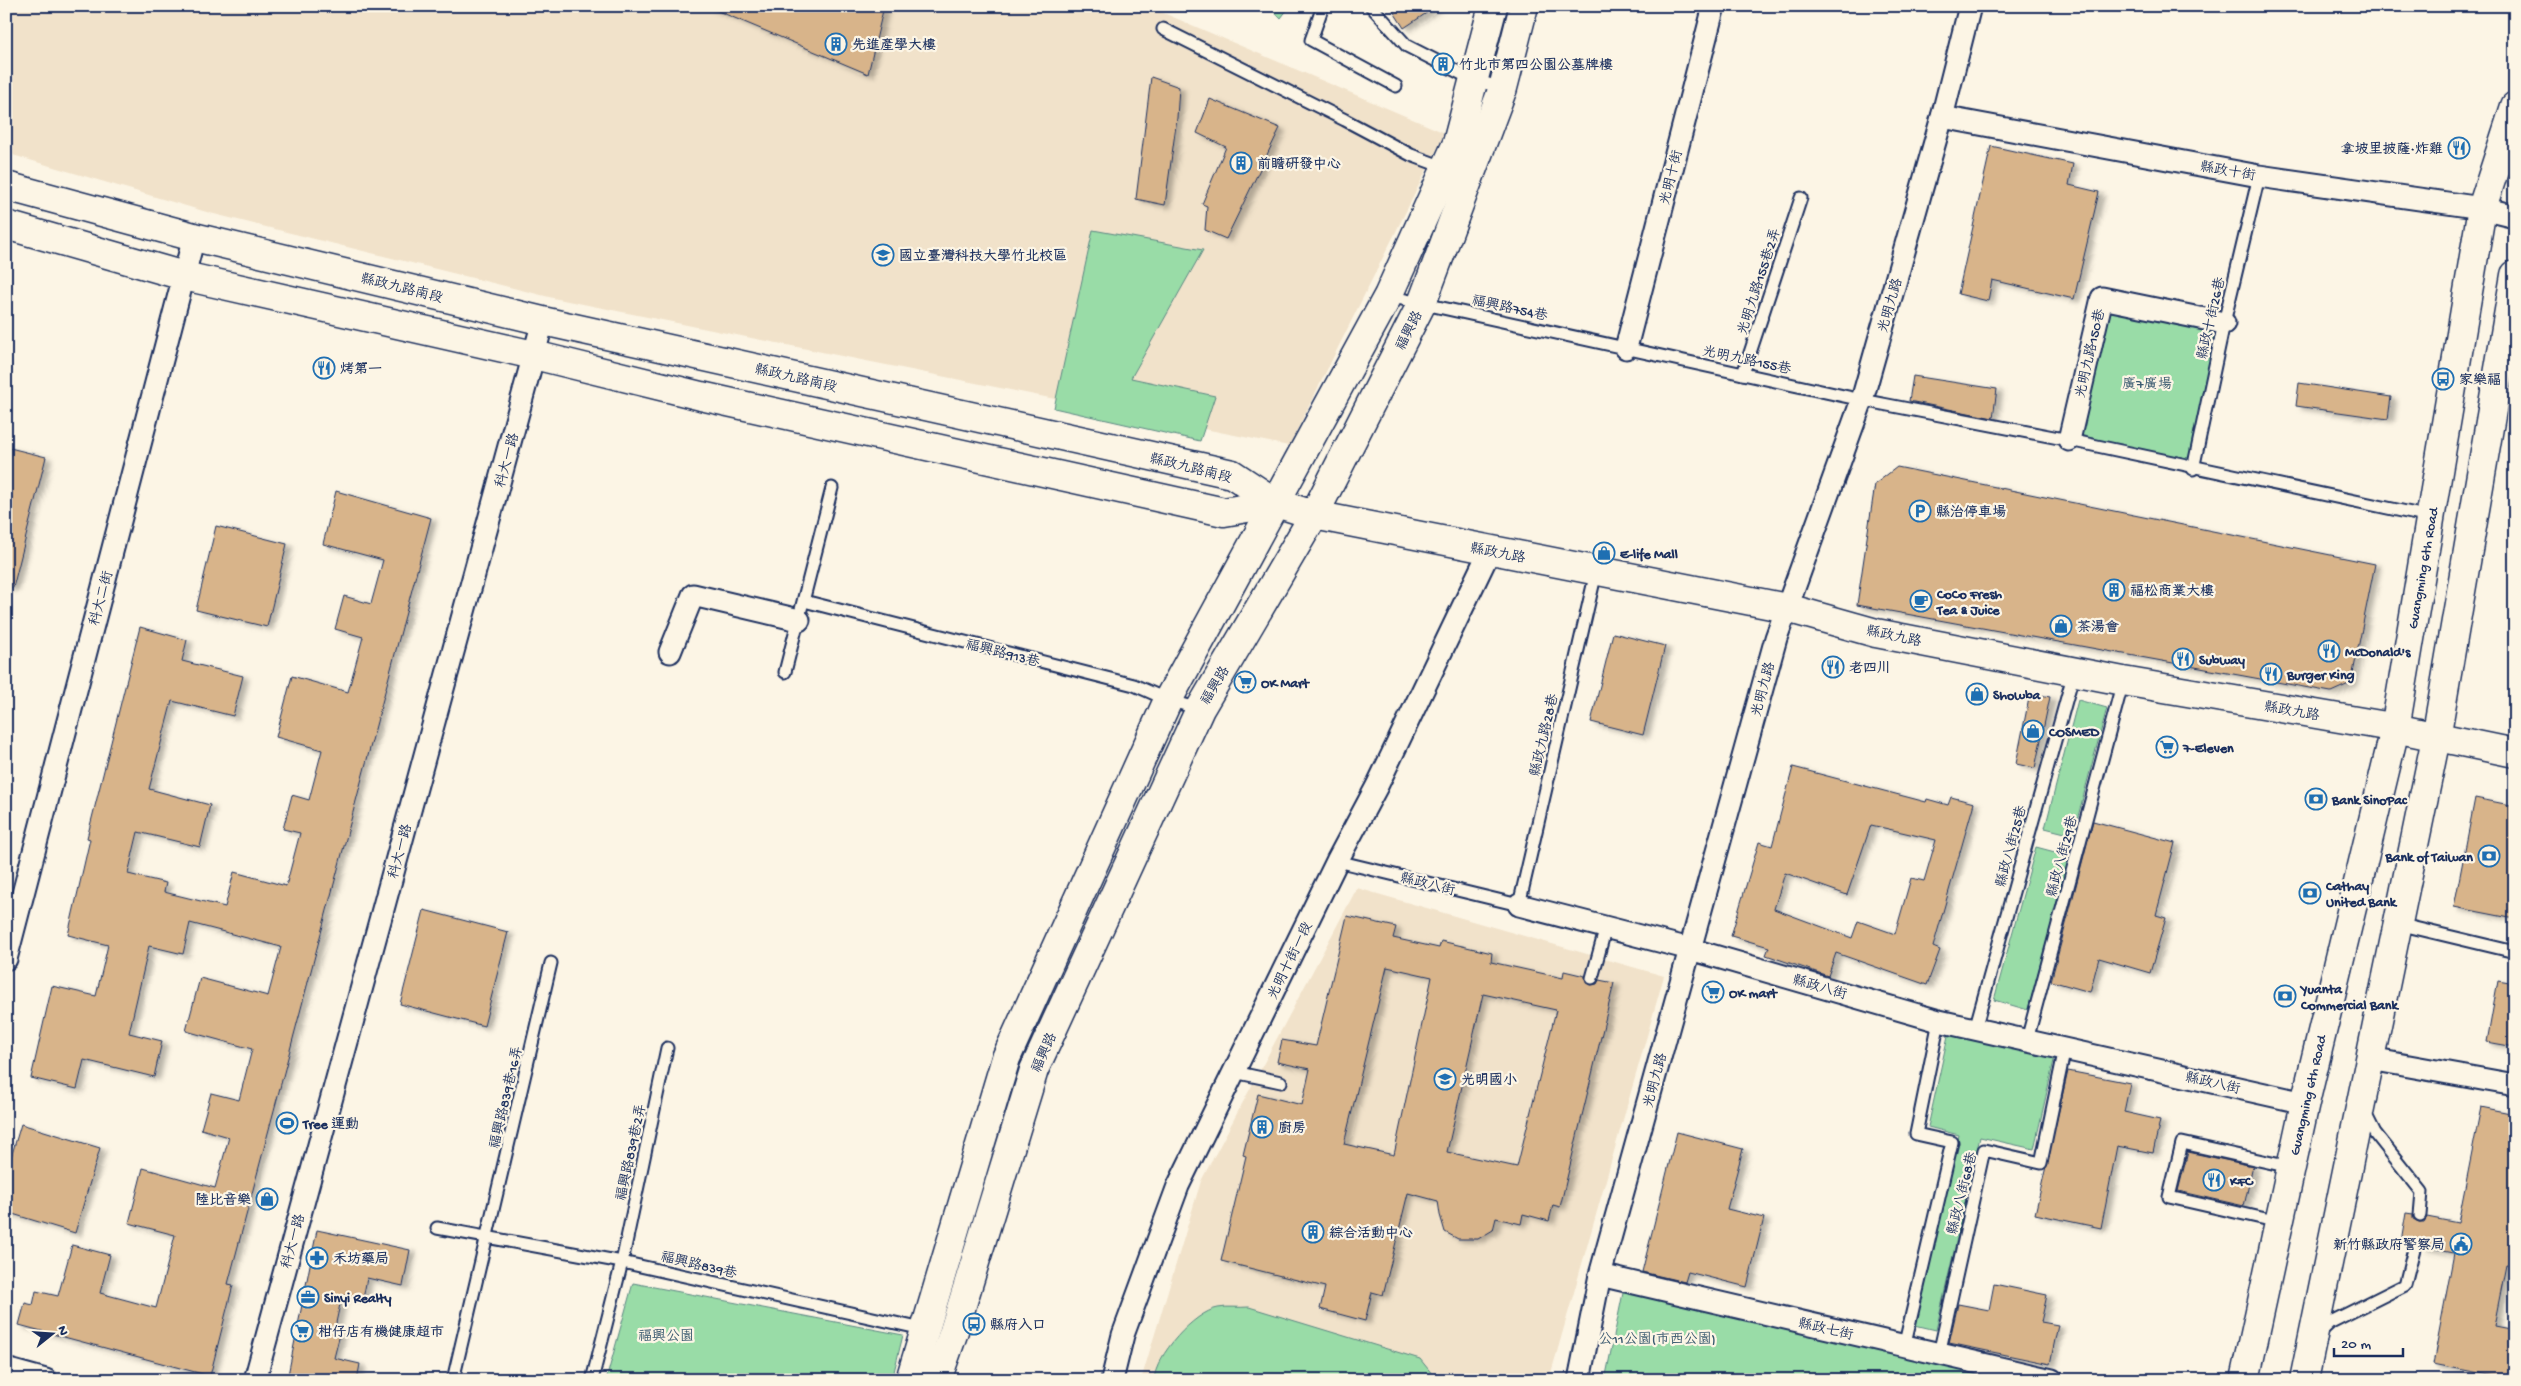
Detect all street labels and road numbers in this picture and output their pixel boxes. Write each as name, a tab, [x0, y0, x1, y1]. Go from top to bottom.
street label: 光明十街	[1656, 148, 1687, 207]
street label: 縣政十街	[2199, 158, 2257, 186]
street label: 光明九路155巷2弄	[1734, 226, 1786, 337]
street label: 縣政九路南段	[359, 270, 444, 308]
street label: 縣政十街26巷	[2194, 275, 2230, 361]
street label: 光明九路	[1875, 276, 1907, 335]
street label: 福興路754巷	[1470, 292, 1550, 326]
street label: 光明九路150巷	[2072, 306, 2110, 400]
street label: 福興路	[1392, 308, 1427, 354]
street label: 光明九路155巷	[1701, 343, 1794, 379]
street label: 縣政九路南段	[753, 361, 838, 397]
street label: 科大一路	[492, 431, 524, 490]
street label: 縣政九路南段	[1148, 450, 1233, 488]
street label: Guangming 6th Road	[2405, 505, 2444, 630]
street label: 縣政九路	[1468, 540, 1527, 568]
street label: 科大二街	[86, 569, 118, 628]
street label: 縣政九路	[1864, 622, 1923, 652]
street label: 福興路913巷	[963, 636, 1043, 672]
street label: 光明九路	[1748, 660, 1780, 719]
street label: 福興路	[1197, 663, 1234, 709]
street label: 縣政九路28巷	[1527, 691, 1563, 779]
street label: 縣政九路	[2263, 698, 2321, 726]
street label: 縣政八街25巷	[1992, 803, 2032, 890]
street label: 縣政八街29巷	[2043, 813, 2083, 899]
street label: 科大一路	[385, 822, 417, 881]
street label: 縣政八街	[1398, 869, 1457, 900]
street label: 光明十街一段	[1264, 919, 1317, 1003]
street label: 縣政八街	[1790, 972, 1849, 1004]
street label: 福興路	[1028, 1030, 1062, 1076]
street label: Guangming 6th Road	[2287, 1032, 2332, 1157]
street label: 福興路839巷16弄	[486, 1044, 527, 1150]
street label: 光明九路	[1640, 1051, 1672, 1110]
street label: 縣政八街	[2183, 1069, 2242, 1099]
street label: 福興路839巷2弄	[613, 1102, 651, 1203]
street label: 縣政八街68巷	[1944, 1149, 1982, 1237]
street label: 科大一路	[278, 1212, 310, 1271]
street label: 福興路839巷	[659, 1248, 740, 1284]
street label: 縣政七街	[1796, 1315, 1855, 1345]

